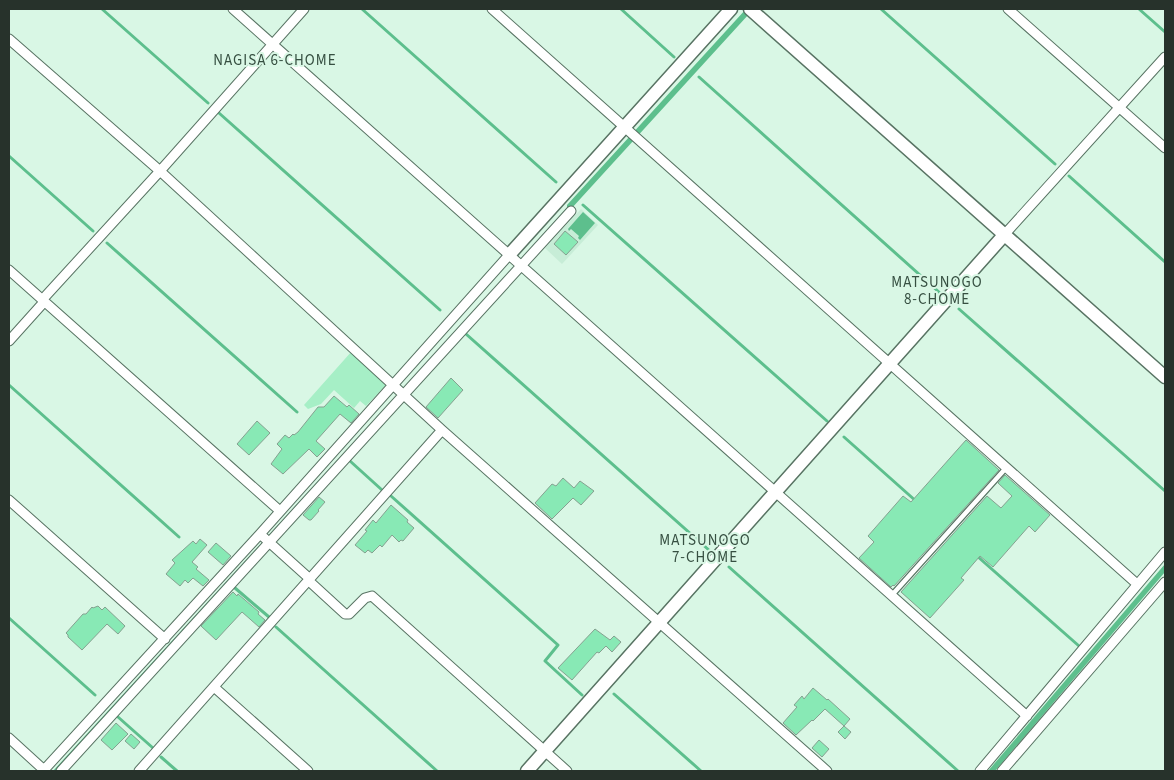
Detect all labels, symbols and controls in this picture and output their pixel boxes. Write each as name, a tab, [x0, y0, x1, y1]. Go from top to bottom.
district label: NAGISA 6-CHOME	[213, 50, 337, 71]
district label: MATSUNOGO 8-CHOME	[891, 272, 983, 310]
district label: MATSUNOGO 7-CHOME	[659, 530, 751, 568]

